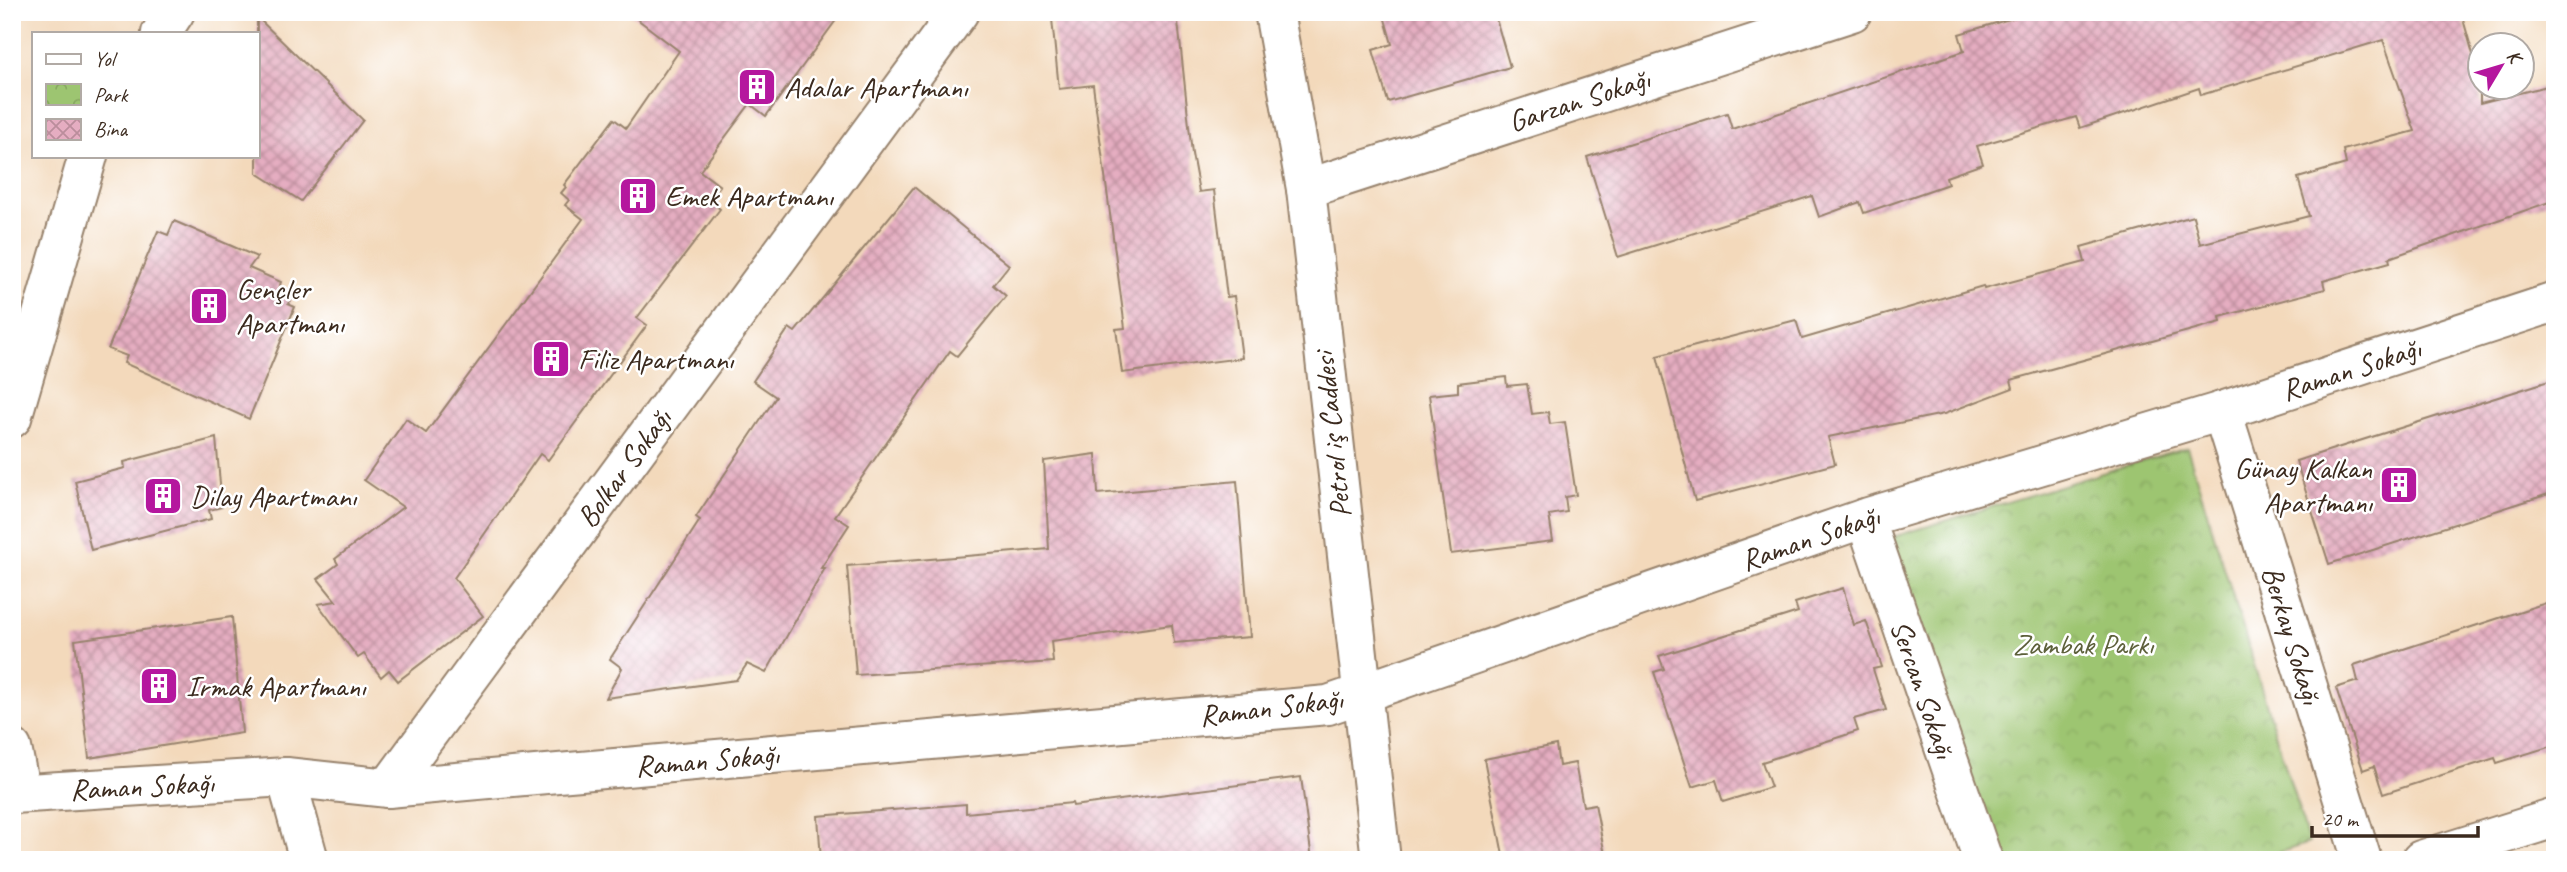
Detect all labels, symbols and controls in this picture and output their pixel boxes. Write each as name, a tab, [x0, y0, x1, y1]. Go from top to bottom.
legend	[32, 32, 259, 158]
north arrow	[2466, 32, 2536, 102]
text: K	[2501, 45, 2529, 71]
text: Yol	[94, 46, 118, 72]
street label: Garzan Sokağı	[1504, 59, 1656, 141]
building icon: Adalar Apartmanı	[736, 66, 778, 108]
place label: Adalar Apartmanı	[784, 68, 969, 106]
text: Park	[94, 82, 129, 108]
text: Bina	[94, 116, 129, 142]
building icon: Emek Apartmanı	[617, 175, 659, 217]
place label: Emek Apartmanı	[665, 177, 834, 215]
place label: Gençler Apartmanı	[236, 270, 346, 342]
building icon: Gençler Apartmanı	[188, 285, 230, 327]
street label: Raman Sokağı	[2277, 328, 2427, 409]
building icon: Filiz Apartmanı	[530, 338, 572, 380]
place label: Filiz Apartmanı	[578, 340, 735, 378]
street label: Petrol iş Caddesi	[1304, 347, 1360, 520]
street label: Bolkar Sokağı	[568, 400, 681, 535]
place label: Günay Kalkan Apartmanı	[2234, 449, 2373, 521]
building icon: Günay Kalkan Apartmanı	[2378, 464, 2420, 506]
building icon: Dilay Apartmanı	[142, 475, 184, 517]
place label: Dilay Apartmanı	[190, 477, 358, 515]
street label: Raman Sokağı	[1736, 496, 1886, 579]
street label: Berkay Sokağı	[2253, 561, 2331, 710]
street label: Sercan Sokağı	[1882, 615, 1965, 764]
park label: Zambak Parkı	[2013, 625, 2155, 663]
building icon: Irmak Apartmanı	[138, 665, 180, 707]
place label: Irmak Apartmanı	[186, 667, 367, 705]
street label: Raman Sokağı	[1197, 679, 1346, 735]
street label: Raman Sokağı	[634, 735, 782, 785]
street label: Raman Sokağı	[69, 763, 216, 809]
scale bar	[2312, 795, 2478, 839]
text: 20 m	[2322, 806, 2360, 832]

